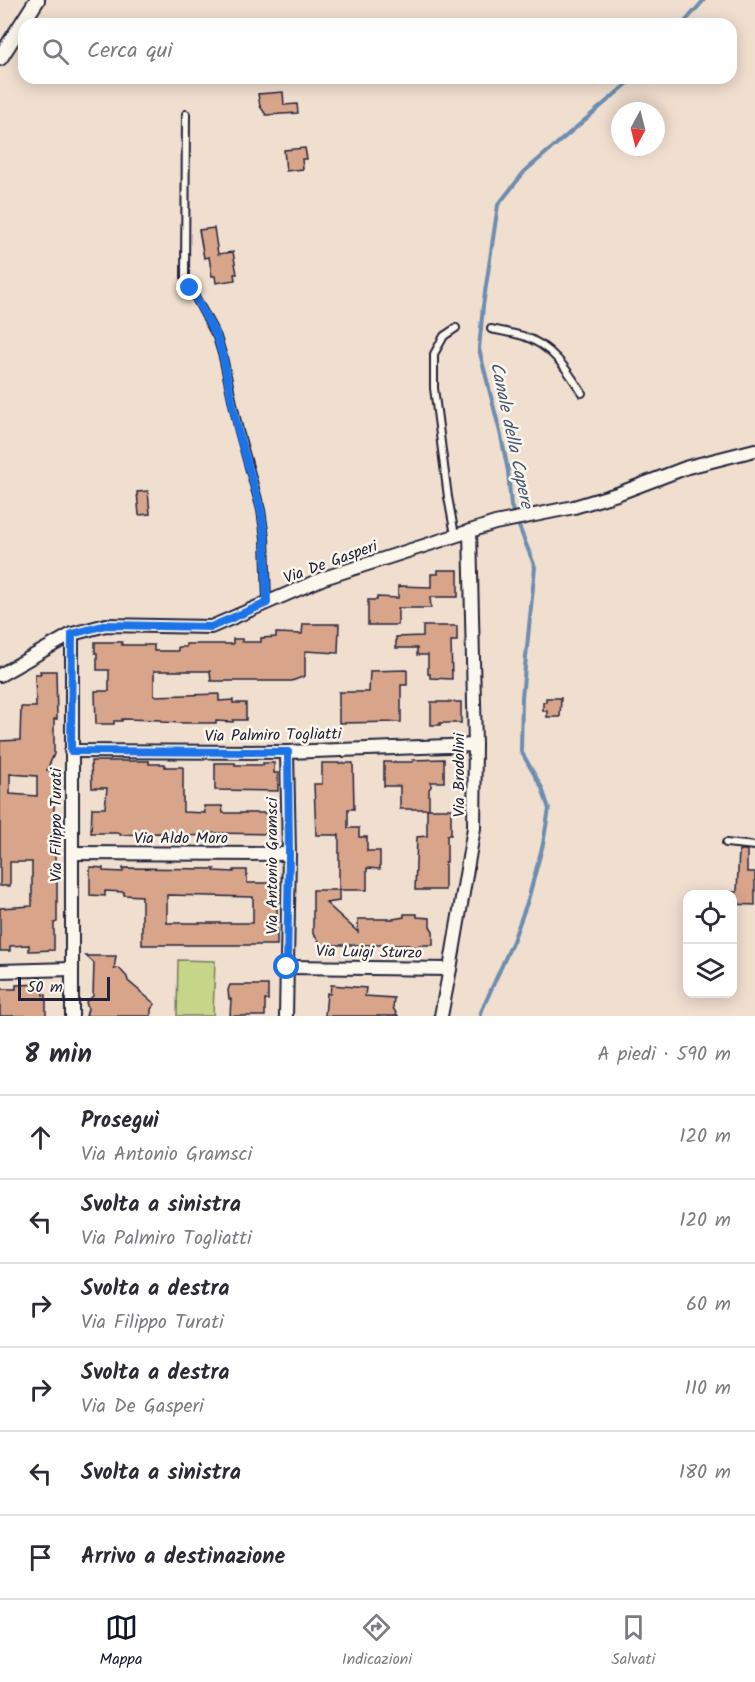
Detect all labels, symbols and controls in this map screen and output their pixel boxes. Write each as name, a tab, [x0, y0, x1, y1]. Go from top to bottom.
search box	[18, 18, 737, 84]
text: Cerca qui	[87, 34, 173, 69]
icon: search	[39, 35, 72, 68]
north arrow	[611, 102, 665, 156]
route end	[176, 274, 202, 300]
water label: Canale della Capere	[481, 360, 541, 513]
street label: Via De Gasperi	[280, 533, 382, 591]
street label: Via Palmiro Togliatti	[204, 722, 343, 749]
street label: Via Brodolini	[447, 732, 472, 817]
street label: Via Filippo Turati	[44, 767, 69, 882]
street label: Via Antonio Gramsci	[260, 796, 285, 935]
street label: Via Aldo Moro	[134, 826, 228, 851]
map controls	[683, 890, 737, 998]
button: locate	[683, 890, 737, 944]
street label: Via Luigi Sturzo	[316, 939, 422, 966]
button: layers	[683, 944, 737, 998]
route start	[273, 953, 299, 979]
scale bar	[18, 974, 110, 1001]
text: 50 m	[27, 975, 63, 1000]
text: 8 min	[24, 1034, 92, 1076]
text: A piedi · 590 m	[598, 1039, 731, 1071]
text: Prosegui	[81, 1104, 159, 1139]
icon: ahead	[24, 1121, 57, 1154]
text: 120 m	[679, 1121, 731, 1153]
text: Via Antonio Gramsci	[81, 1139, 252, 1171]
text: Svolta a sinistra	[81, 1188, 241, 1223]
icon: left	[24, 1205, 57, 1238]
text: 120 m	[679, 1205, 731, 1237]
text: Via Palmiro Togliatti	[81, 1223, 252, 1255]
text: Svolta a destra	[81, 1272, 230, 1307]
icon: right	[24, 1289, 57, 1322]
text: 60 m	[686, 1289, 731, 1321]
text: Via Filippo Turati	[81, 1307, 224, 1339]
text: Svolta a destra	[81, 1356, 230, 1391]
icon: right	[24, 1373, 57, 1406]
text: 110 m	[685, 1373, 731, 1405]
text: Via De Gasperi	[81, 1391, 204, 1423]
text: Svolta a sinistra	[81, 1456, 241, 1491]
icon: left	[24, 1457, 57, 1490]
text: 180 m	[679, 1457, 731, 1489]
text: Arrivo a destinazione	[81, 1540, 285, 1575]
icon: arrive	[24, 1541, 57, 1574]
tab: Mappa	[100, 1611, 143, 1672]
tab: Indicazioni	[342, 1611, 412, 1672]
tab: Salvati	[611, 1611, 655, 1672]

